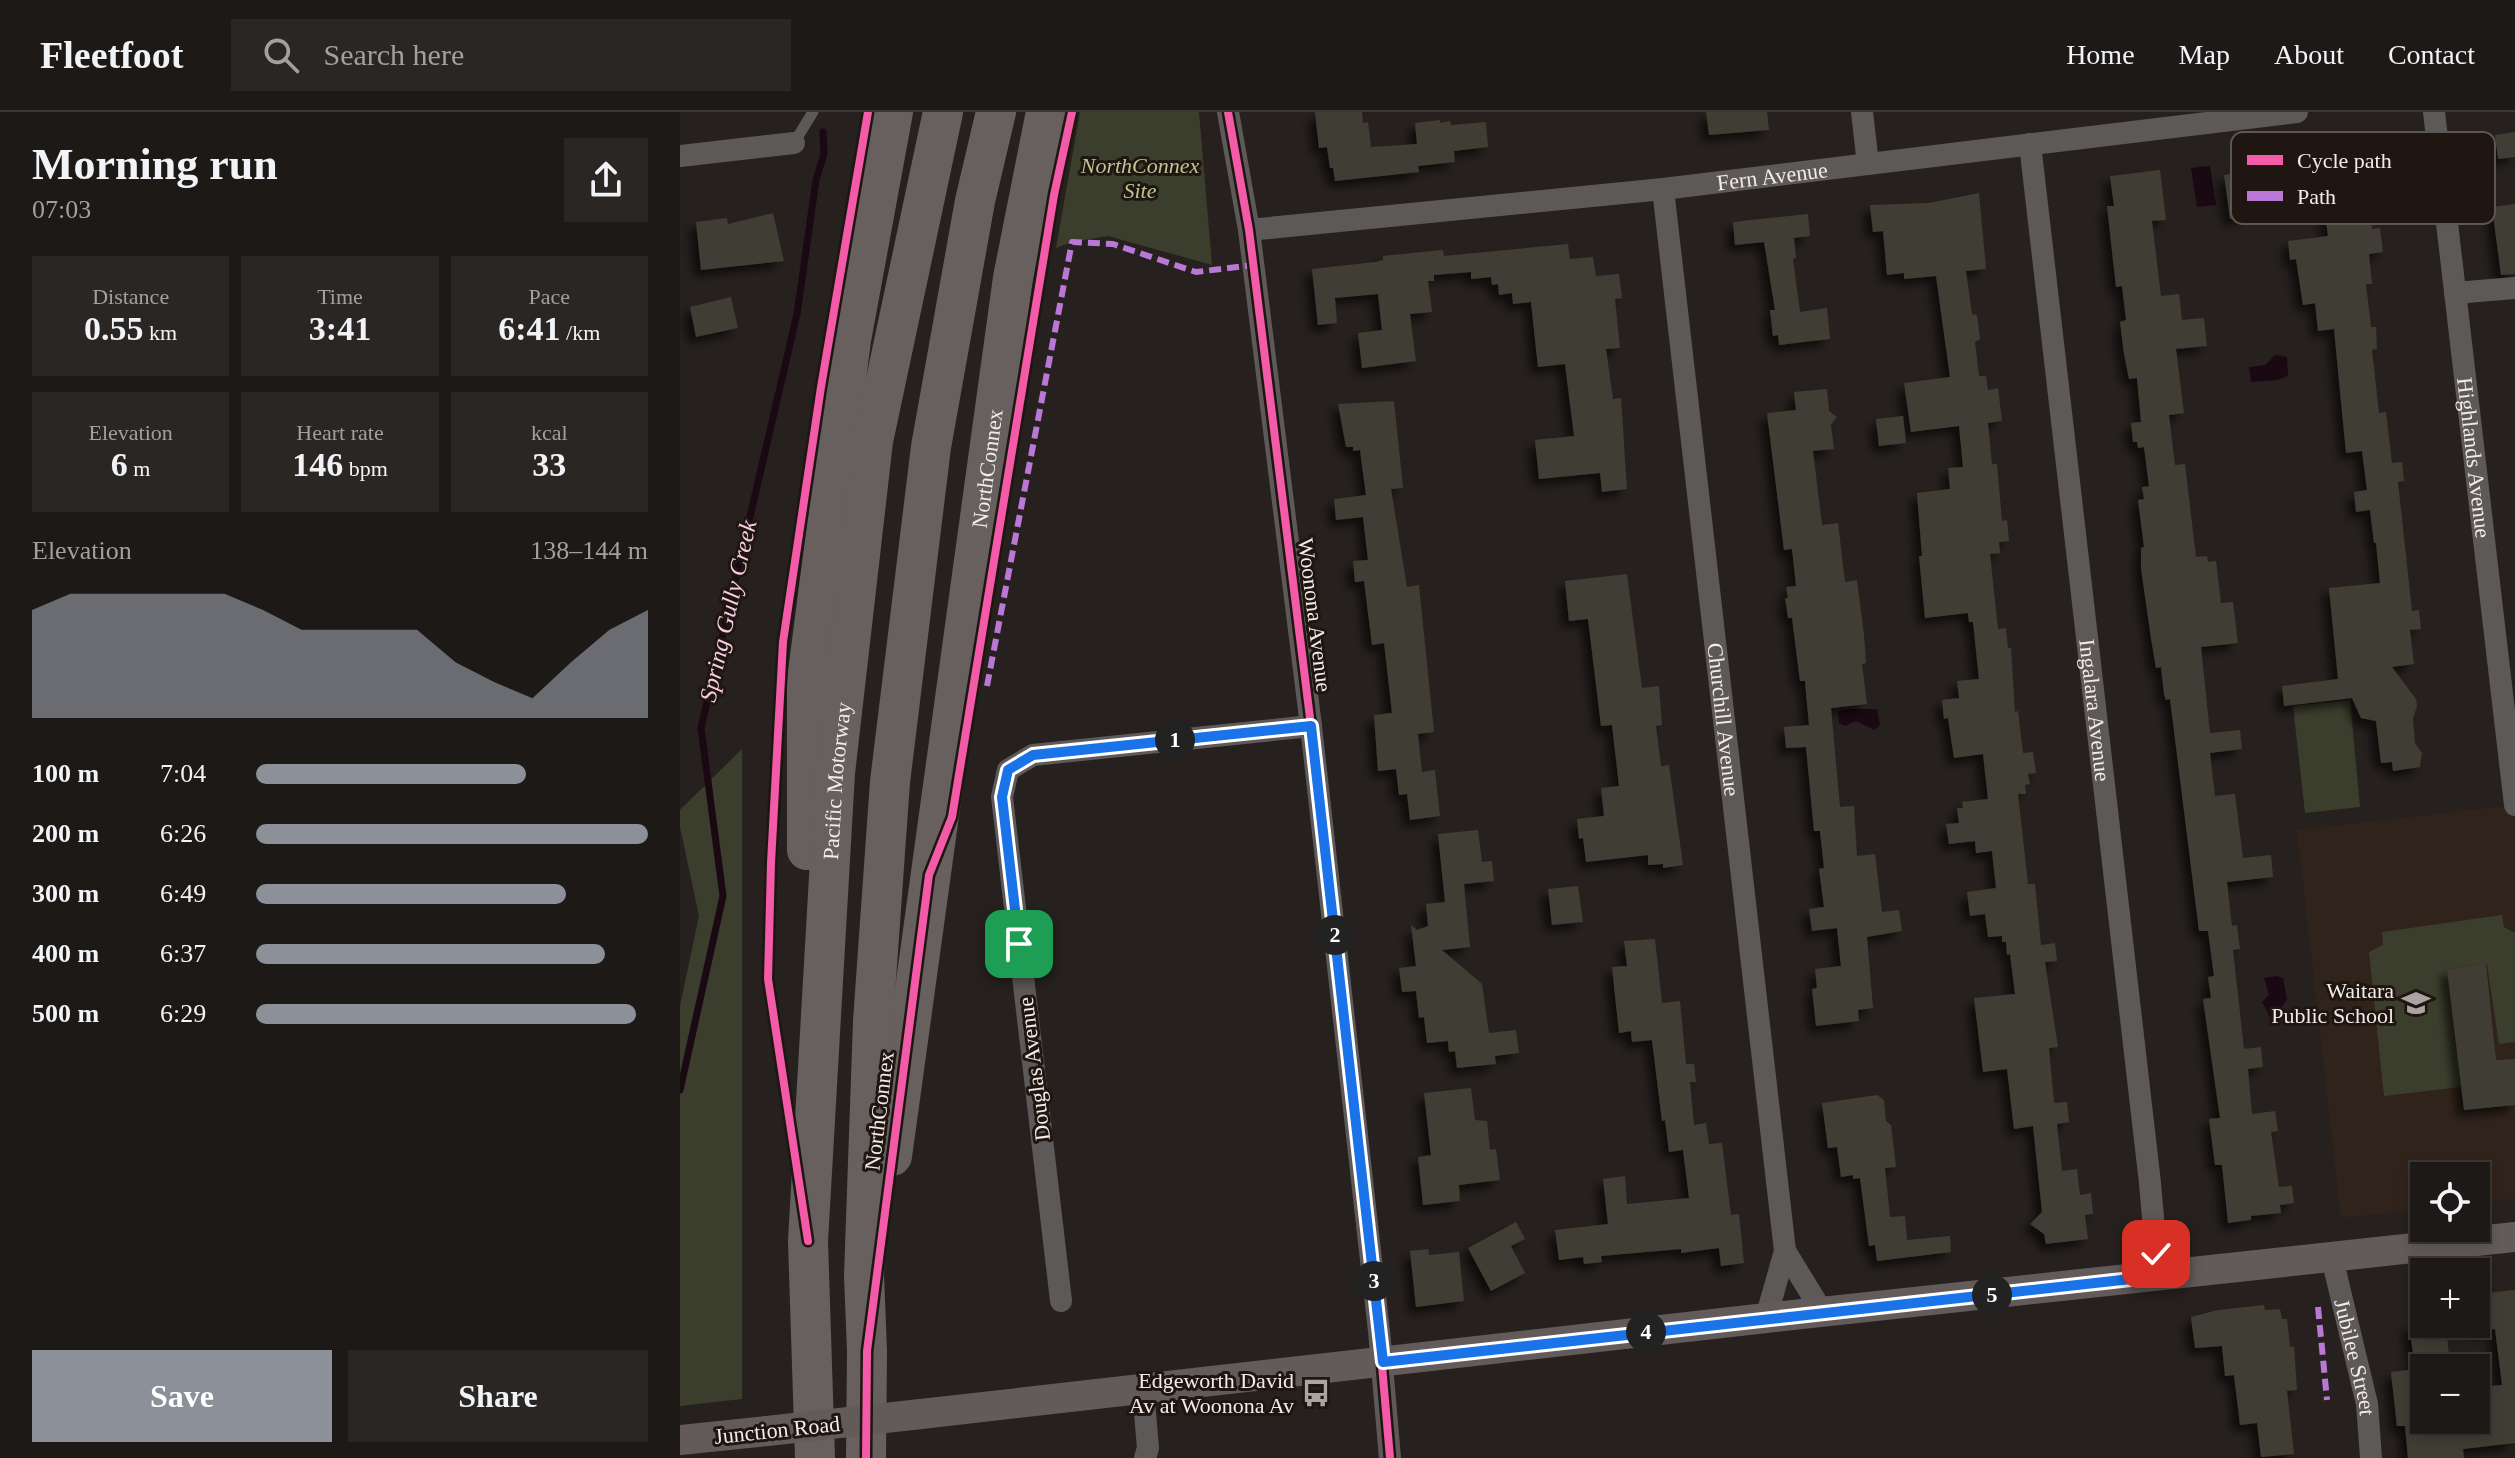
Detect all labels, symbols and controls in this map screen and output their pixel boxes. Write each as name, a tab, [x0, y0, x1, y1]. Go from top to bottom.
search box	[231, 19, 791, 91]
icon: search	[259, 33, 303, 77]
text: Fleetfoot	[40, 34, 183, 76]
text: Search here	[323, 38, 464, 71]
text: Home	[2066, 39, 2135, 70]
text: Map	[2179, 39, 2230, 70]
text: About	[2274, 39, 2344, 70]
text: Contact	[2388, 39, 2475, 70]
legend	[2231, 132, 2495, 224]
button: share	[564, 138, 648, 222]
text: Morning run	[32, 140, 278, 189]
text: Cycle path	[2297, 148, 2392, 173]
park label: NorthConnex Site	[1080, 153, 1200, 203]
street label: Fern Avenue	[1715, 157, 1829, 195]
text: Path	[2297, 184, 2336, 209]
text: 07:03	[32, 195, 91, 224]
text: Distance	[92, 284, 169, 309]
text: Time	[317, 284, 363, 309]
text: Pace	[529, 284, 570, 309]
text: 0.55	[84, 310, 144, 347]
text: 3:41	[309, 310, 371, 347]
text: 6:41	[498, 310, 561, 347]
text: km	[144, 320, 177, 345]
text: /km	[561, 320, 600, 345]
street label: Highlands Avenue	[2453, 376, 2496, 539]
street label: NorthConnex	[966, 407, 1007, 530]
text: Elevation	[89, 420, 173, 445]
text: Heart rate	[296, 420, 384, 445]
text: kcal	[531, 420, 568, 445]
text: 6	[111, 446, 128, 483]
text: 146	[292, 446, 343, 483]
text: 33	[532, 446, 566, 483]
text: m	[128, 456, 150, 481]
text: bpm	[343, 456, 388, 481]
water label: Spring Gully Creek	[694, 517, 762, 704]
text: Elevation	[32, 536, 132, 565]
text: 138–144 m	[530, 536, 648, 565]
street label: Woonona Avenue	[1293, 537, 1337, 693]
street label: Ingalara Avenue	[2075, 638, 2116, 783]
street label: Churchill Avenue	[1703, 641, 1745, 798]
street label: Pacific Motorway	[818, 701, 856, 861]
pin: 1	[1155, 720, 1195, 760]
text: 1	[1170, 727, 1181, 752]
text: 100 m	[32, 759, 99, 788]
text: 7:04	[160, 759, 206, 788]
text: 200 m	[32, 819, 99, 848]
text: 6:26	[160, 819, 206, 848]
text: 300 m	[32, 879, 99, 908]
text: 6:49	[160, 879, 206, 908]
pin	[985, 910, 1053, 978]
pin: 2	[1315, 915, 1355, 955]
icon: arrive	[997, 922, 1041, 966]
text: 2	[1330, 922, 1341, 947]
text: 400 m	[32, 939, 99, 968]
text: 6:37	[160, 939, 206, 968]
place label: Waitara Public School	[2271, 978, 2394, 1028]
school or university icon: Waitara Public School	[2401, 988, 2431, 1018]
street label: Douglas Avenue	[1013, 996, 1055, 1142]
text: 500 m	[32, 999, 99, 1028]
text: 6:29	[160, 999, 206, 1028]
street label: NorthConnex	[859, 1050, 899, 1172]
map controls	[2410, 1162, 2490, 1434]
button: locate	[2410, 1162, 2490, 1242]
pin	[2122, 1220, 2190, 1288]
icon: check	[2134, 1232, 2178, 1276]
button: +	[2410, 1258, 2490, 1338]
pin: 3	[1354, 1261, 1394, 1301]
text: 3	[1369, 1268, 1380, 1293]
pin: 5	[1972, 1275, 2012, 1315]
text: 5	[1987, 1282, 1998, 1307]
street label: Jubilee Street	[2330, 1296, 2380, 1416]
pin: 4	[1626, 1312, 1666, 1352]
text: 4	[1641, 1319, 1652, 1344]
button: Save	[32, 1350, 332, 1442]
button: Share	[348, 1350, 648, 1442]
button: −	[2410, 1354, 2490, 1434]
place label: Edgeworth David Av at Woonona Av	[1129, 1368, 1294, 1418]
bus stop icon: Edgeworth David Av at Woonona Av	[1301, 1378, 1331, 1408]
street label: Junction Road	[713, 1411, 841, 1449]

